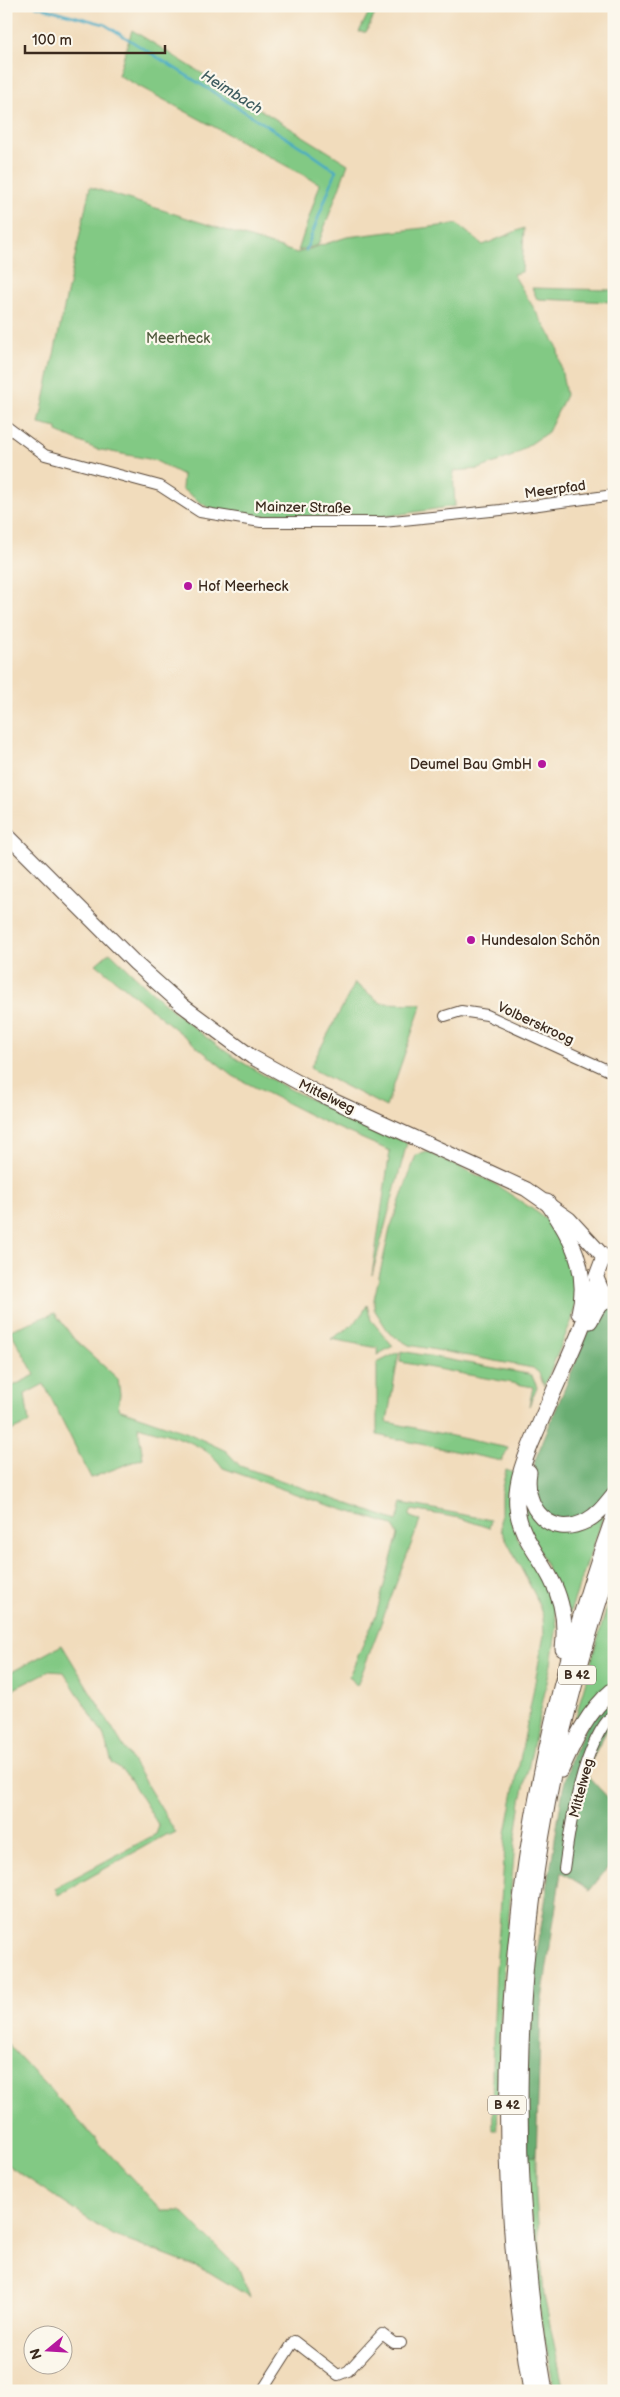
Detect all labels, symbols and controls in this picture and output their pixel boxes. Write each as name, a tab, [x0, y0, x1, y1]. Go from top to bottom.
scale bar	[25, 22, 165, 54]
text: 100 m	[32, 31, 72, 50]
water label: Heimbach	[198, 66, 266, 119]
park label: Meerheck	[146, 330, 210, 347]
street label: Meerpfad	[523, 477, 587, 502]
street label: Mainzer Straße	[255, 498, 351, 517]
place label: Hof Meerheck	[198, 578, 288, 595]
marker: Hof Meerheck	[182, 580, 194, 592]
place label: Deumel Bau GmbH	[410, 756, 532, 773]
marker: Deumel Bau GmbH	[536, 758, 548, 770]
place label: Hundesalon Schön	[481, 932, 600, 949]
marker: Hundesalon Schön	[465, 934, 477, 946]
street label: Volberskroog	[495, 998, 577, 1049]
street label: Mittelweg	[296, 1076, 358, 1117]
road number: B 42	[558, 1666, 596, 1684]
street label: Mittelweg	[565, 1757, 598, 1820]
road number: B 42	[488, 2096, 526, 2114]
north arrow	[22, 2324, 72, 2374]
text: N	[26, 2346, 46, 2361]

